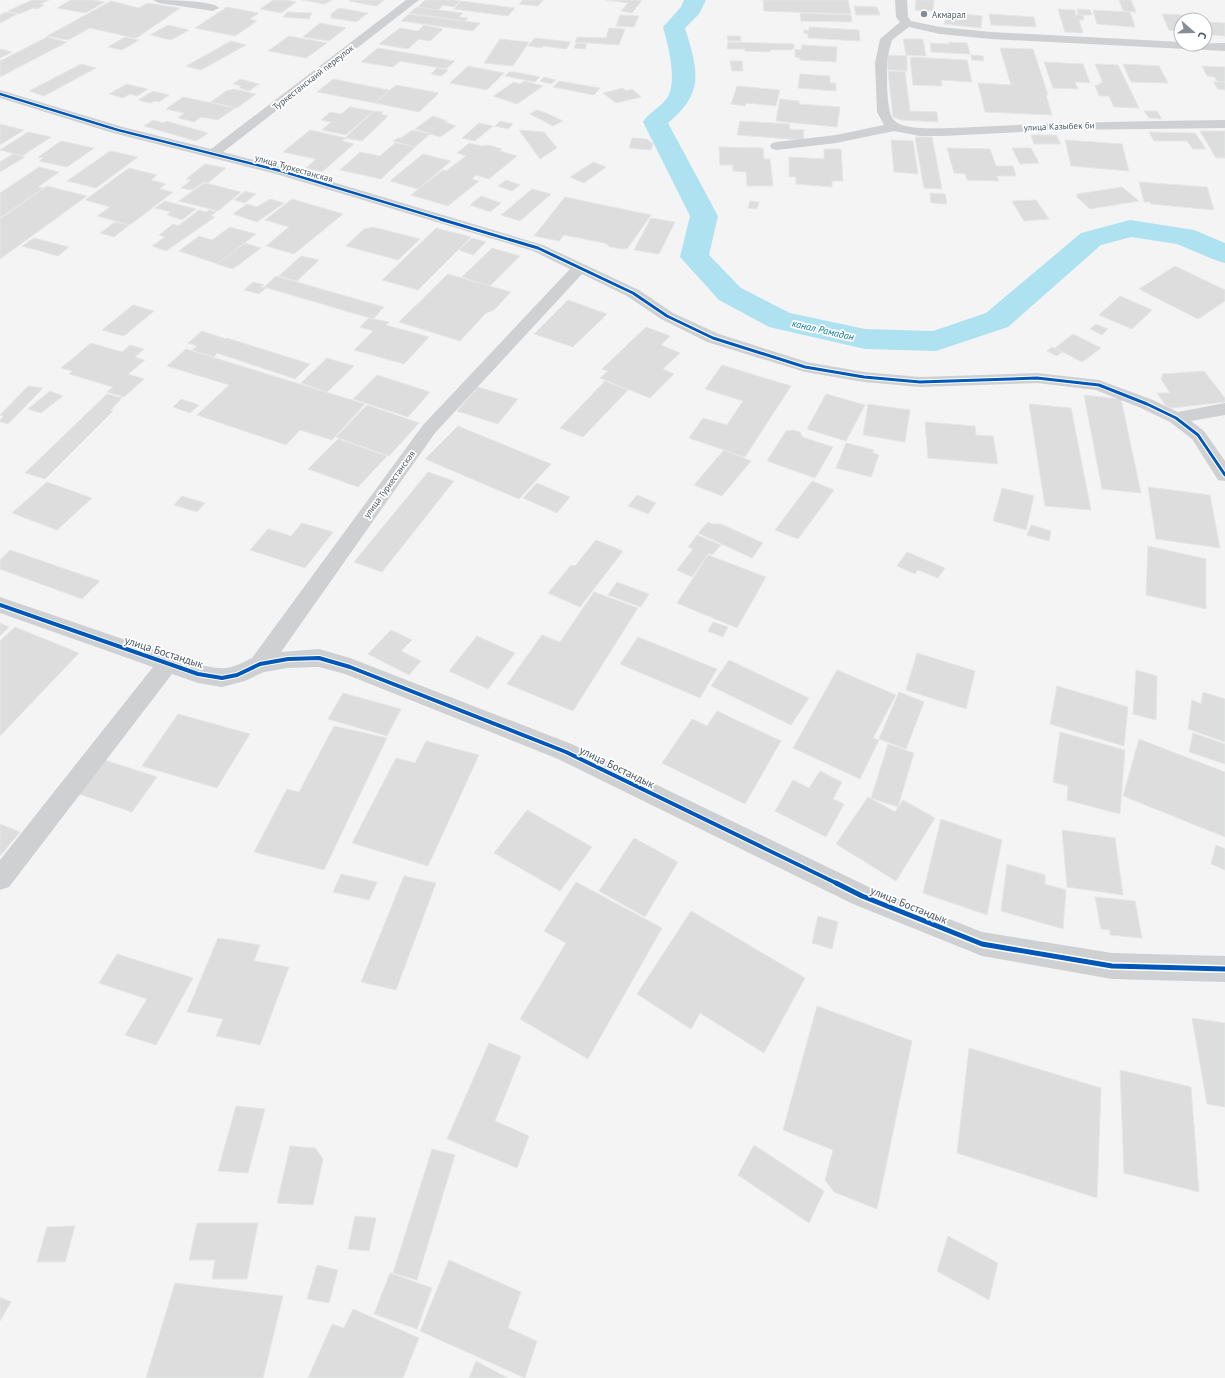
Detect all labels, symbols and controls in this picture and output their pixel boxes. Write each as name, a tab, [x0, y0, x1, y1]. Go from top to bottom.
marker: Акмарал	[919, 9, 929, 19]
place label: Акмарал	[932, 9, 966, 20]
north arrow	[1173, 12, 1213, 52]
text: С	[1195, 30, 1210, 41]
street label: Туркестанскаий переулок	[270, 41, 356, 112]
street label: улица Казыбек би	[1023, 119, 1095, 133]
street label: улица Туркестанская	[254, 152, 334, 184]
water label: канал Рамадан	[791, 317, 856, 344]
street label: улица Туркестанская	[361, 448, 417, 520]
street label: улица Бостандык	[123, 633, 206, 672]
street label: улица Бостандык	[577, 743, 658, 792]
street label: улица Бостандык	[868, 883, 950, 927]

